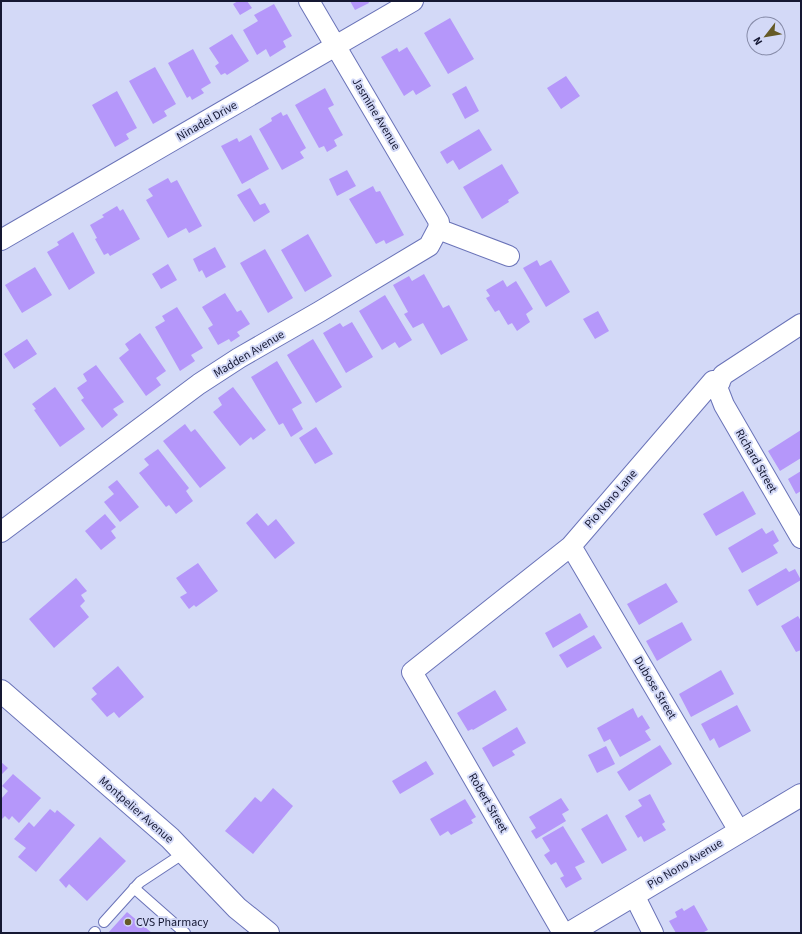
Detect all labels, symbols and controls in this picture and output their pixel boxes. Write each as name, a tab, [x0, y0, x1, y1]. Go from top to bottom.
north arrow	[746, 16, 786, 56]
text: N	[750, 34, 766, 48]
street label: Jasmine Avenue	[348, 75, 404, 153]
street label: Ninadel Drive	[174, 97, 240, 145]
street label: Madden Avenue	[210, 326, 288, 382]
street label: Richard Street	[731, 426, 781, 496]
street label: Pio Nono Lane	[581, 466, 641, 532]
street label: Dubose Street	[630, 653, 680, 723]
street label: Robert Street	[464, 770, 512, 836]
street label: Montpelier Avenue	[95, 773, 177, 847]
street label: Pio Nono Avenue	[644, 835, 726, 893]
place label: CVS Pharmacy	[136, 914, 209, 931]
marker: CVS Pharmacy	[123, 917, 133, 927]

